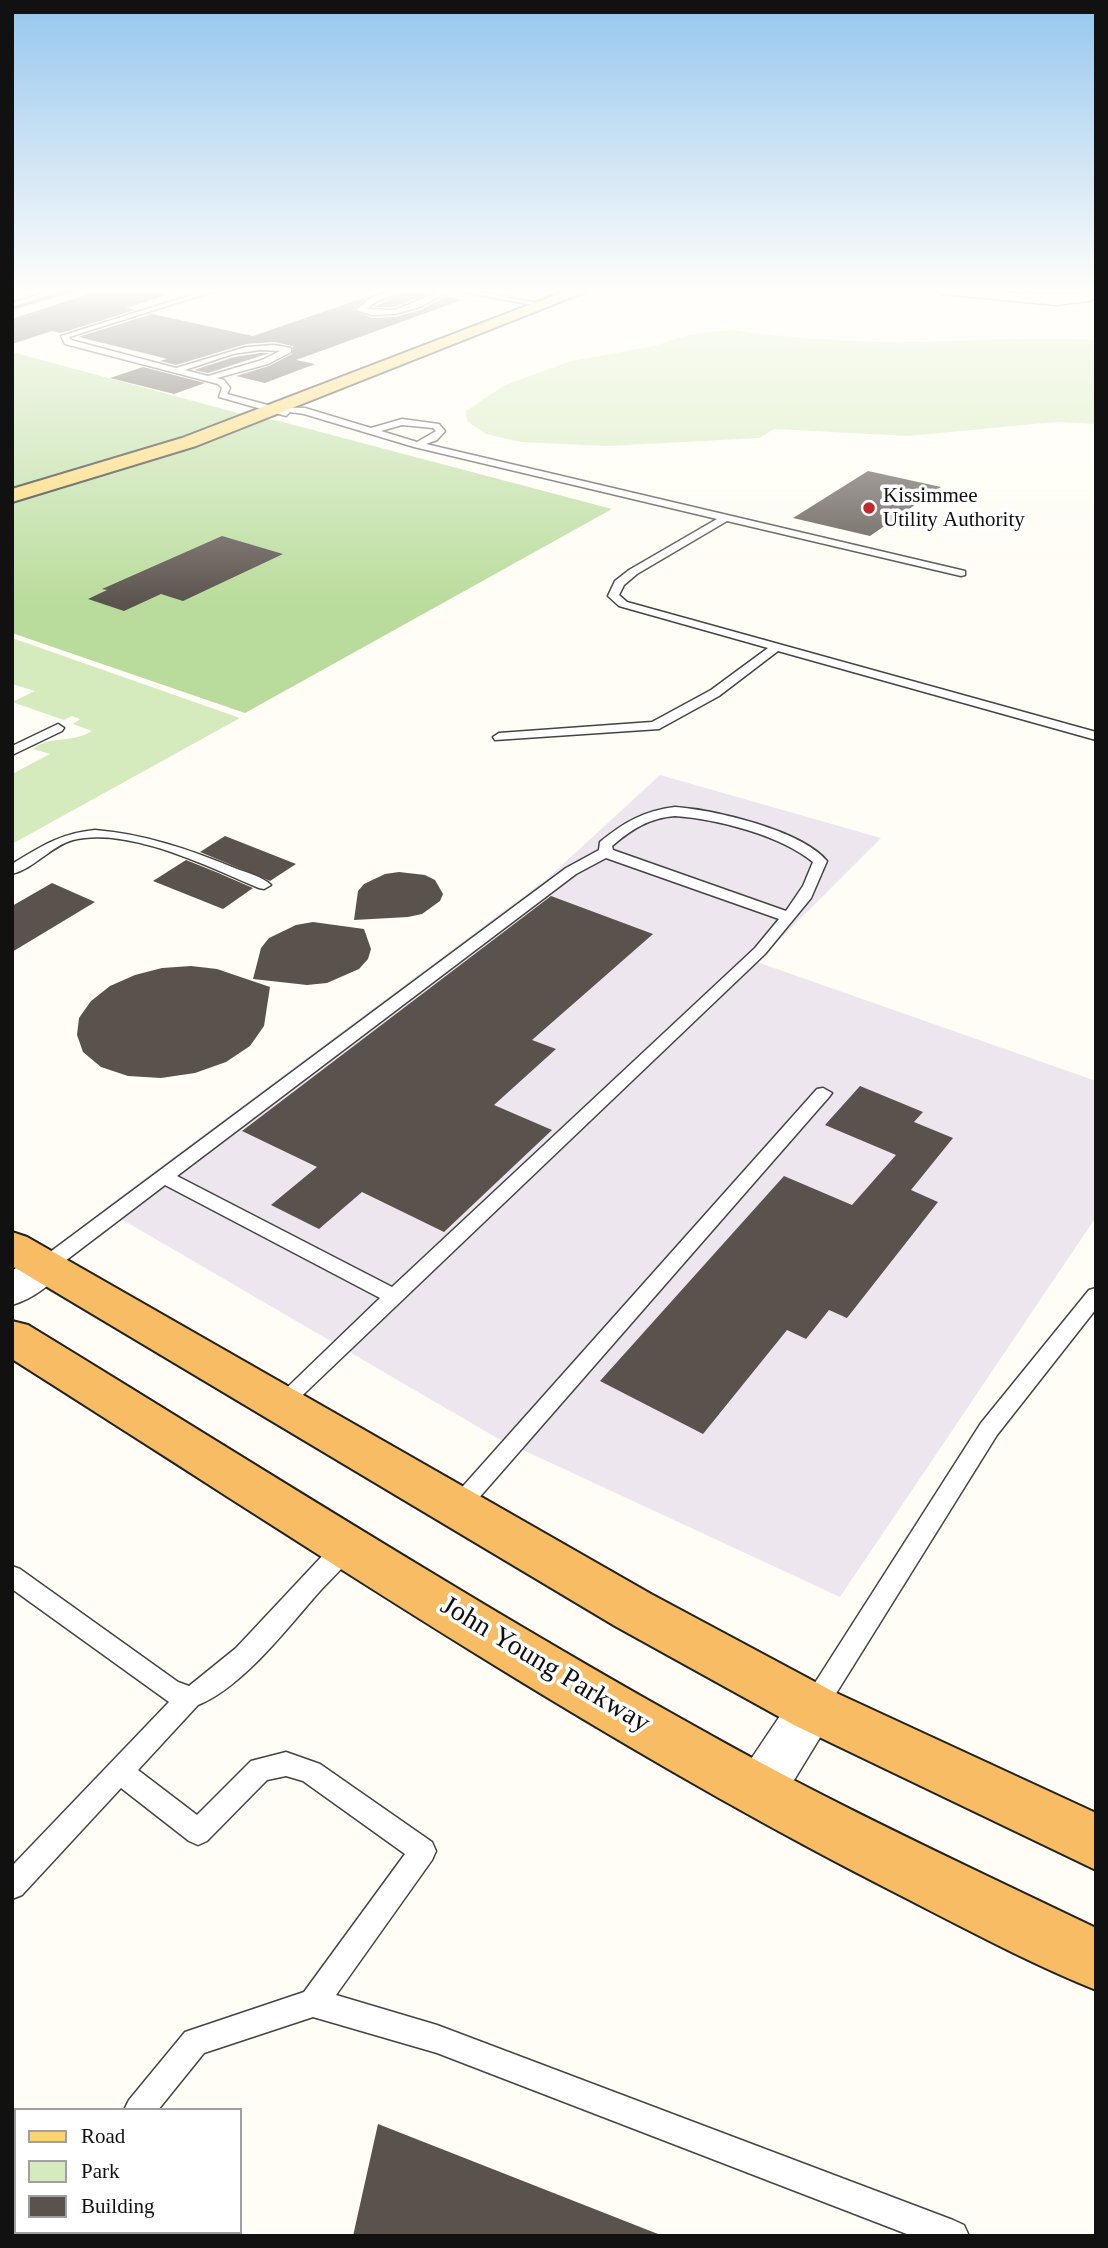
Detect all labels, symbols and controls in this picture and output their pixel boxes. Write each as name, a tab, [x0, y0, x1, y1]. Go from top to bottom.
place label: Kissimmee Utility Authority	[883, 483, 1025, 533]
marker: Kissimmee Utility Authority	[861, 500, 877, 516]
street label: John Young Parkway	[434, 1589, 656, 1741]
legend	[14, 2108, 242, 2234]
text: Road	[81, 2124, 125, 2148]
text: Park	[81, 2159, 120, 2183]
text: Building	[81, 2194, 155, 2218]

